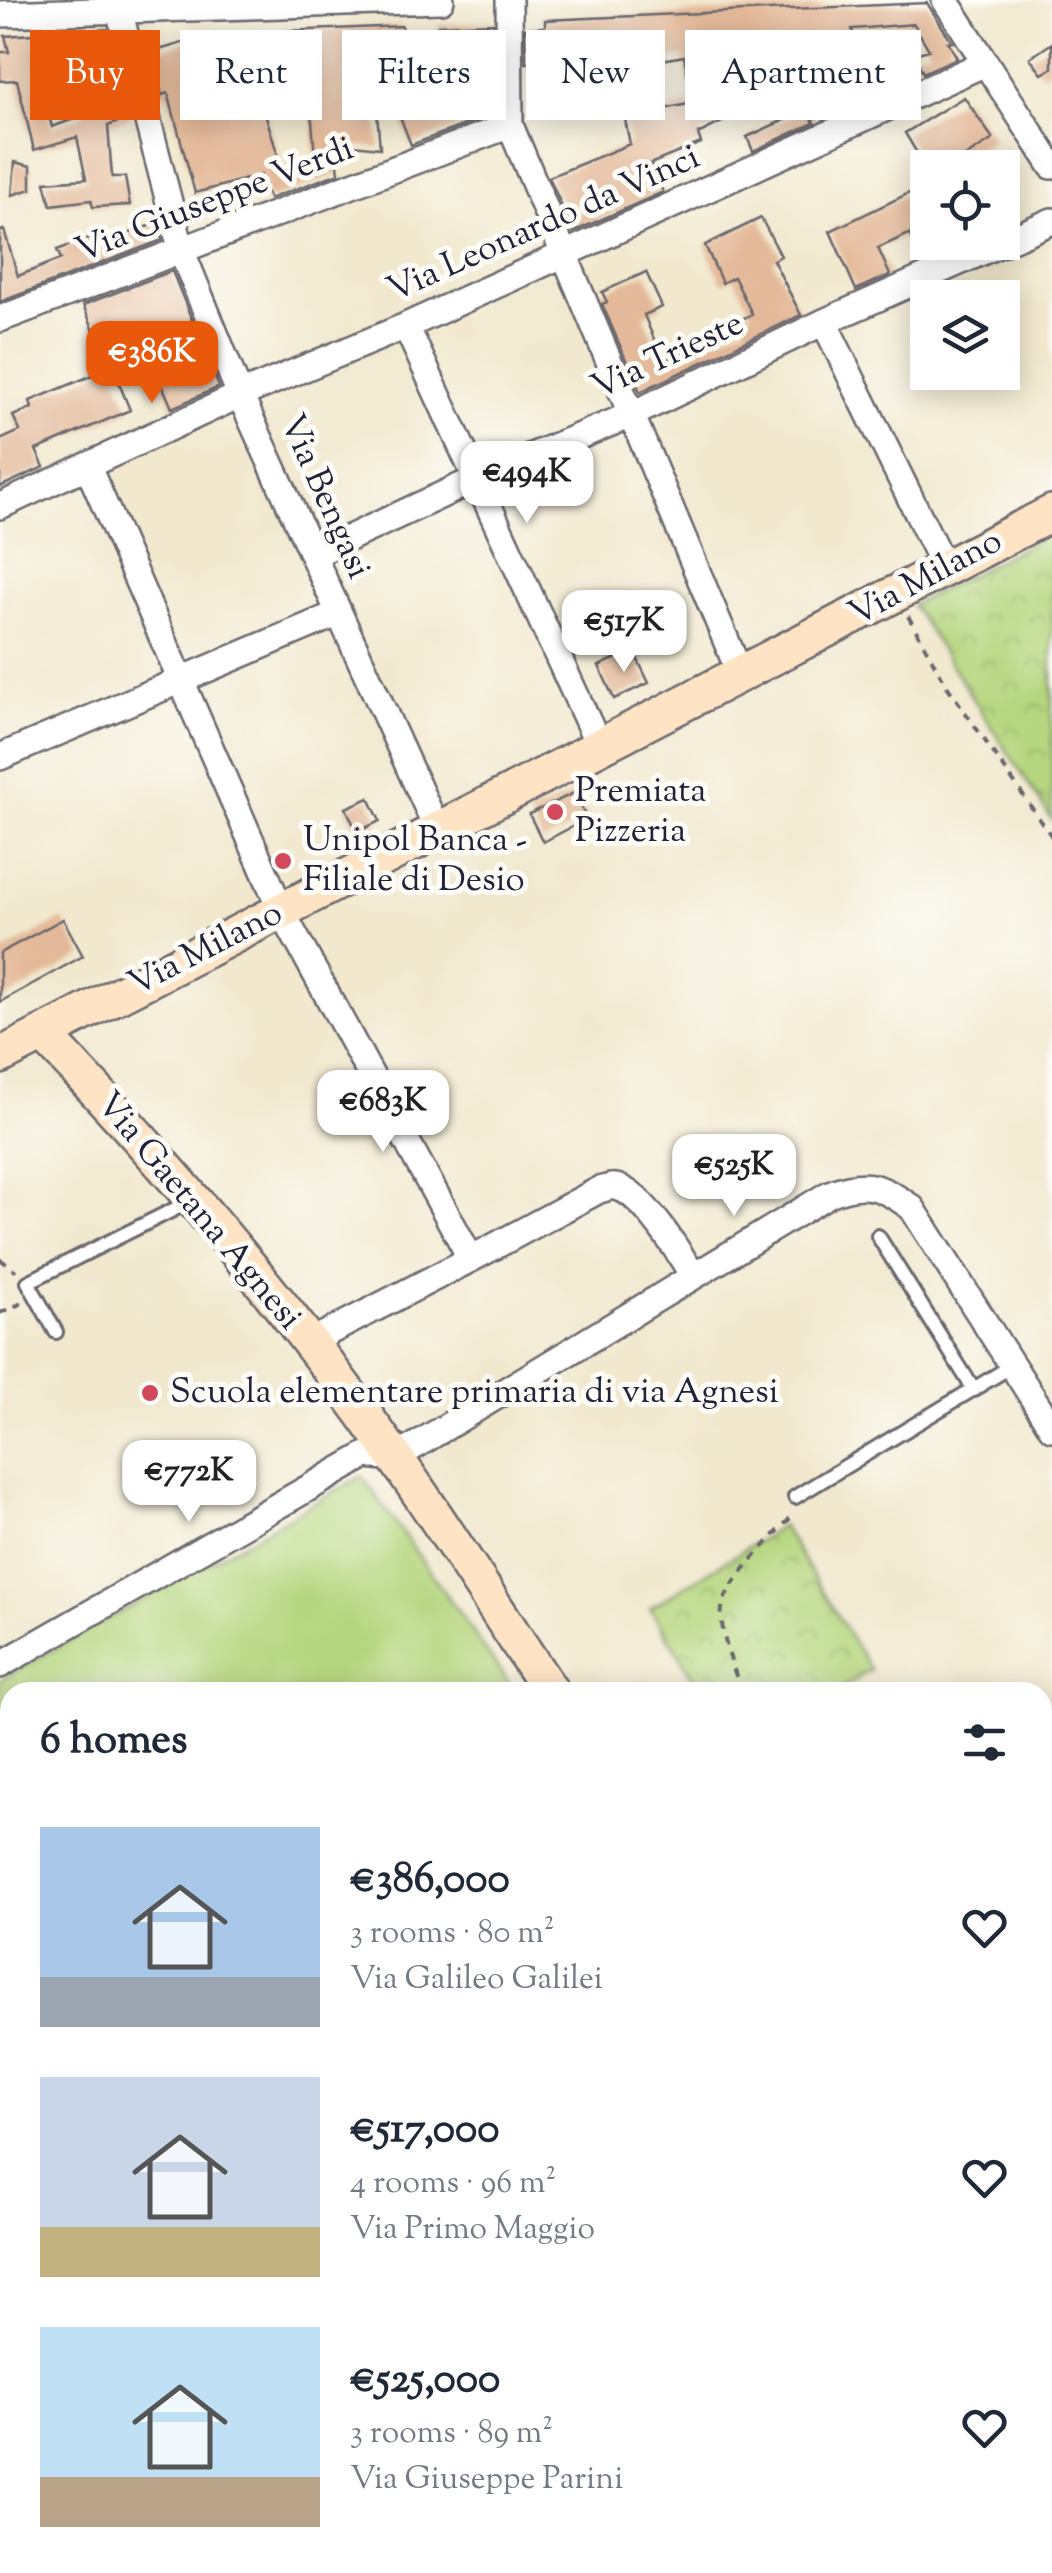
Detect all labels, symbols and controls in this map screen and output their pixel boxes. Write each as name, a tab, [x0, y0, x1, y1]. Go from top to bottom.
chip: Buy	[30, 30, 160, 120]
chip: Rent	[180, 30, 322, 120]
chip: Filters	[342, 30, 506, 120]
chip: New	[526, 30, 665, 120]
chip: Apartment	[685, 30, 921, 120]
street label: Via Giuseppe Verdi	[69, 124, 362, 278]
street label: Via Leonardo da Vinci	[380, 133, 709, 317]
map controls	[910, 150, 1020, 390]
button: locate	[910, 150, 1020, 260]
button: layers	[910, 280, 1020, 390]
street label: Via Trieste	[584, 300, 752, 414]
pin: €386K	[82, 321, 222, 406]
text: €386K	[108, 330, 196, 376]
street label: Via Bengasi	[265, 407, 383, 588]
pin: €494K	[457, 441, 597, 526]
text: €494K	[482, 450, 572, 496]
street label: Via Milano	[840, 517, 1012, 641]
pin: €517K	[554, 590, 694, 675]
text: €517K	[584, 599, 664, 645]
place label: Premiata Pizzeria	[575, 767, 706, 858]
marker: Premiata Pizzeria	[544, 801, 566, 823]
place label: Unipol Banca - Filiale di Desio	[303, 816, 527, 907]
marker: Unipol Banca - Filiale di Desio	[272, 850, 294, 872]
street label: Via Milano	[120, 889, 292, 1011]
pin: €683K	[313, 1070, 453, 1155]
text: €683K	[339, 1079, 427, 1125]
street label: Via Gaetana Agnesi	[83, 1082, 313, 1342]
pin: €525K	[664, 1134, 804, 1219]
text: €525K	[694, 1143, 774, 1189]
place label: Scuola elementare primaria di via Agnesi	[170, 1368, 779, 1419]
marker: Scuola elementare primaria di via Agnesi	[139, 1382, 161, 1404]
pin: €772K	[119, 1440, 259, 1525]
text: €772K	[144, 1449, 234, 1495]
text: 6 homes	[40, 1712, 187, 1772]
icon: filters	[957, 1715, 1012, 1770]
text: €386,000	[350, 1851, 510, 1911]
icon: home	[120, 1867, 240, 1987]
icon: heart	[957, 1900, 1012, 1955]
text: 3 rooms · 80 m²	[350, 1911, 554, 1957]
text: Via Galileo Galilei	[350, 1957, 603, 2003]
text: €517,000	[350, 2101, 499, 2161]
icon: home	[120, 2117, 240, 2237]
icon: heart	[957, 2150, 1012, 2205]
text: 4 rooms · 96 m²	[350, 2161, 556, 2207]
text: Via Primo Maggio	[350, 2207, 595, 2253]
text: €525,000	[350, 2351, 500, 2411]
icon: home	[120, 2367, 240, 2487]
icon: heart	[957, 2400, 1012, 2455]
text: 3 rooms · 89 m²	[350, 2411, 553, 2457]
text: Via Giuseppe Parini	[350, 2457, 623, 2503]

